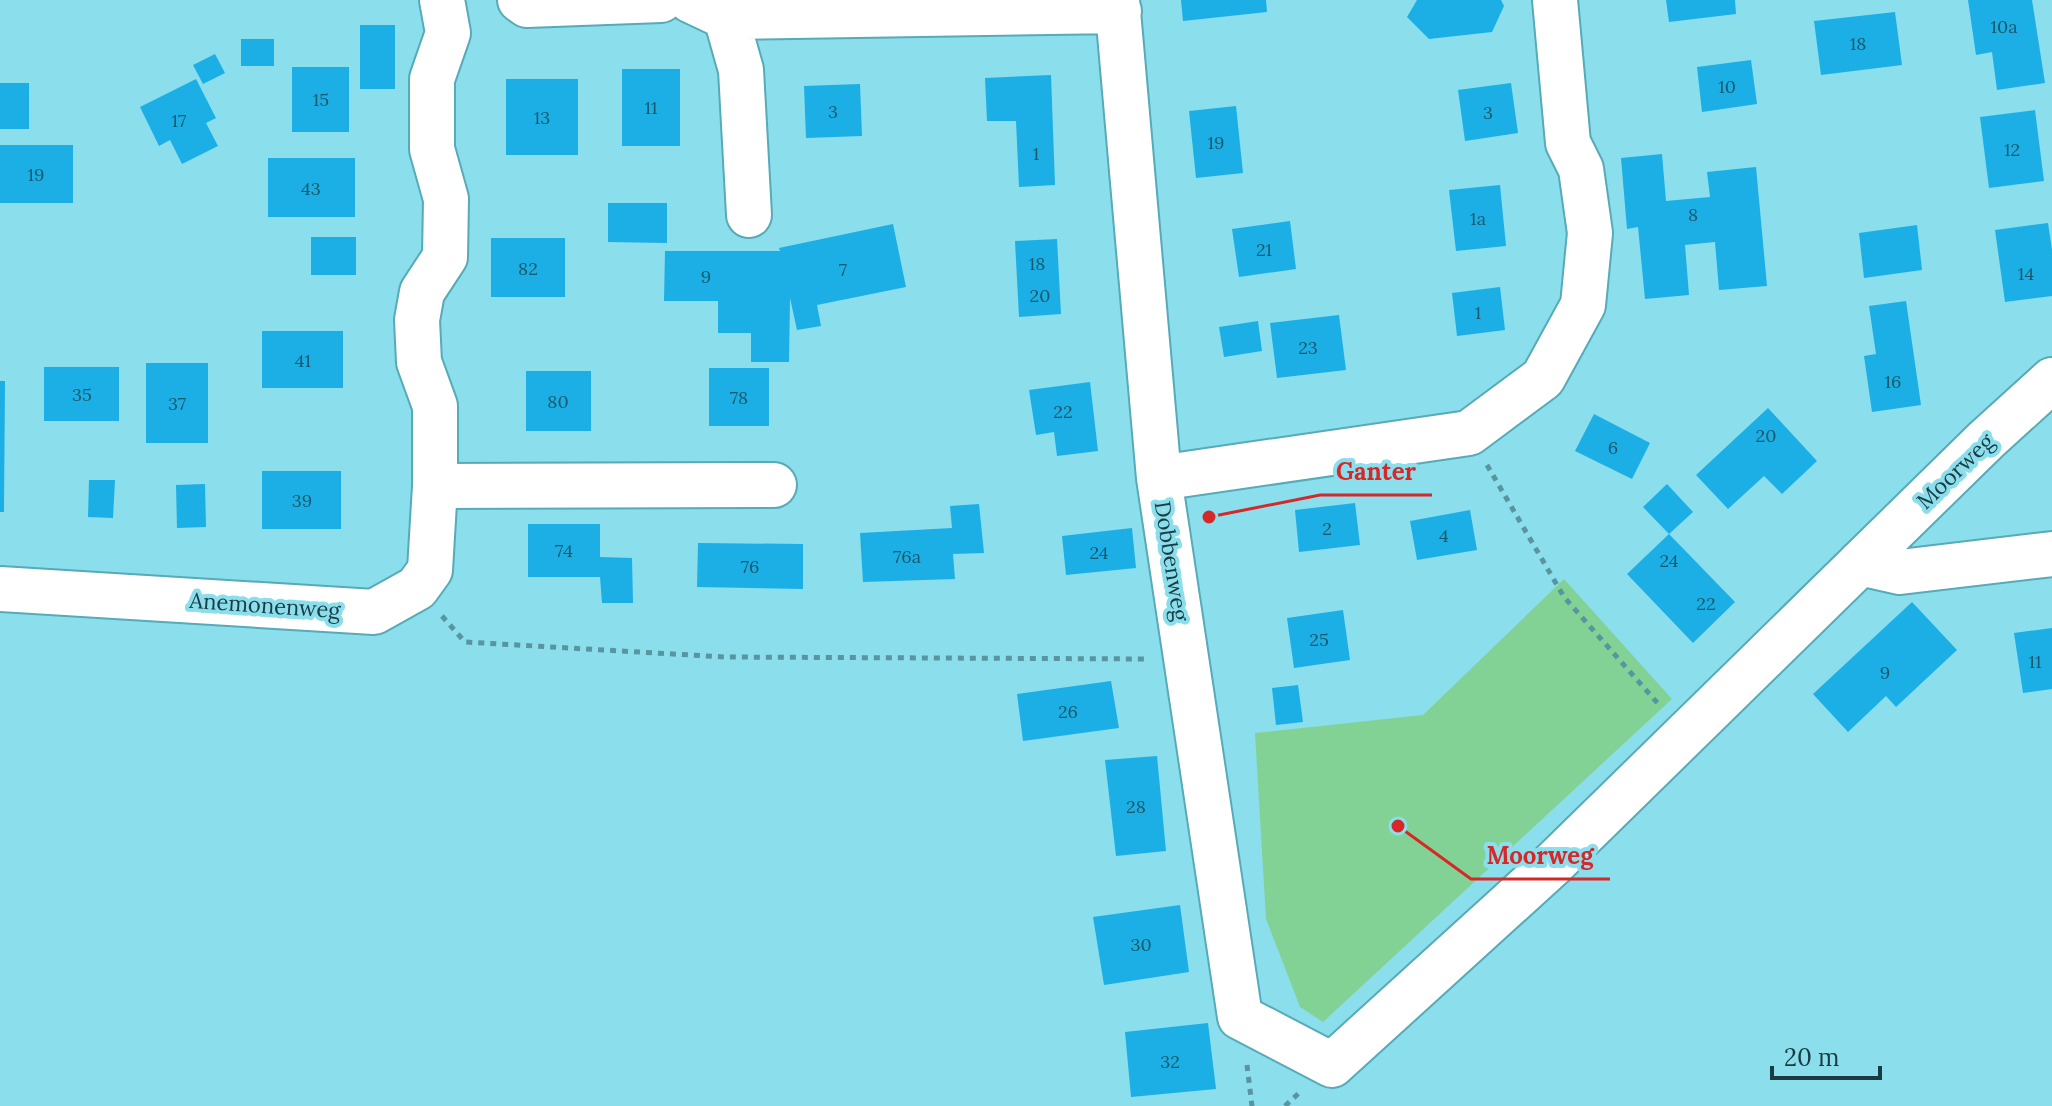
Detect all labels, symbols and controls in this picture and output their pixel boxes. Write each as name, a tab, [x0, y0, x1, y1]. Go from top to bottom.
house number: 10a	[1990, 15, 2018, 38]
house number: 18	[1850, 32, 1866, 55]
house number: 10	[1718, 75, 1736, 98]
house number: 15	[313, 88, 329, 111]
house number: 11	[644, 96, 658, 119]
house number: 3	[828, 100, 838, 123]
house number: 3	[1483, 101, 1493, 124]
house number: 13	[534, 106, 550, 129]
house number: 17	[172, 109, 186, 132]
house number: 19	[1208, 131, 1224, 154]
house number: 12	[2004, 138, 2020, 161]
house number: 1	[1033, 142, 1039, 165]
house number: 19	[28, 163, 44, 186]
house number: 43	[301, 177, 321, 200]
house number: 8	[1688, 203, 1698, 226]
house number: 1a	[1470, 207, 1486, 230]
house number: 21	[1256, 238, 1272, 261]
house number: 18	[1029, 252, 1045, 275]
house number: 82	[518, 257, 538, 280]
house number: 7	[839, 258, 847, 281]
house number: 14	[2018, 262, 2034, 285]
house number: 9	[701, 265, 711, 288]
house number: 20	[1030, 284, 1050, 307]
house number: 1	[1475, 301, 1481, 324]
house number: 23	[1298, 336, 1318, 359]
house number: 41	[295, 349, 311, 372]
house number: 16	[1885, 370, 1901, 393]
house number: 35	[72, 383, 92, 406]
house number: 78	[730, 386, 748, 409]
house number: 80	[547, 390, 569, 413]
house number: 37	[168, 392, 186, 415]
house number: 22	[1053, 400, 1073, 423]
house number: 20	[1756, 424, 1776, 447]
street label: Moorweg	[1910, 427, 2000, 515]
house number: 6	[1608, 436, 1618, 459]
callout: Ganter	[1320, 447, 1432, 495]
text: Ganter	[1336, 456, 1417, 487]
house number: 39	[292, 489, 312, 512]
street label: Dobbenweg	[1149, 499, 1195, 624]
house number: 2	[1322, 517, 1332, 540]
house number: 4	[1439, 524, 1449, 547]
house number: 74	[555, 539, 573, 562]
house number: 24	[1089, 541, 1109, 564]
house number: 76a	[893, 545, 921, 568]
house number: 24	[1659, 549, 1679, 572]
house number: 76	[741, 555, 759, 578]
street label: Anemonenweg	[188, 586, 342, 624]
house number: 22	[1696, 592, 1716, 615]
house number: 25	[1309, 628, 1329, 651]
house number: 11	[2028, 650, 2042, 673]
house number: 9	[1880, 661, 1890, 684]
house number: 26	[1058, 700, 1078, 723]
house number: 28	[1126, 795, 1146, 818]
callout: Moorweg	[1471, 831, 1610, 879]
text: Moorweg	[1486, 840, 1595, 871]
house number: 30	[1130, 933, 1152, 956]
scale bar	[1772, 1030, 1880, 1080]
text: 20 m	[1784, 1042, 1840, 1073]
house number: 32	[1160, 1050, 1180, 1073]

